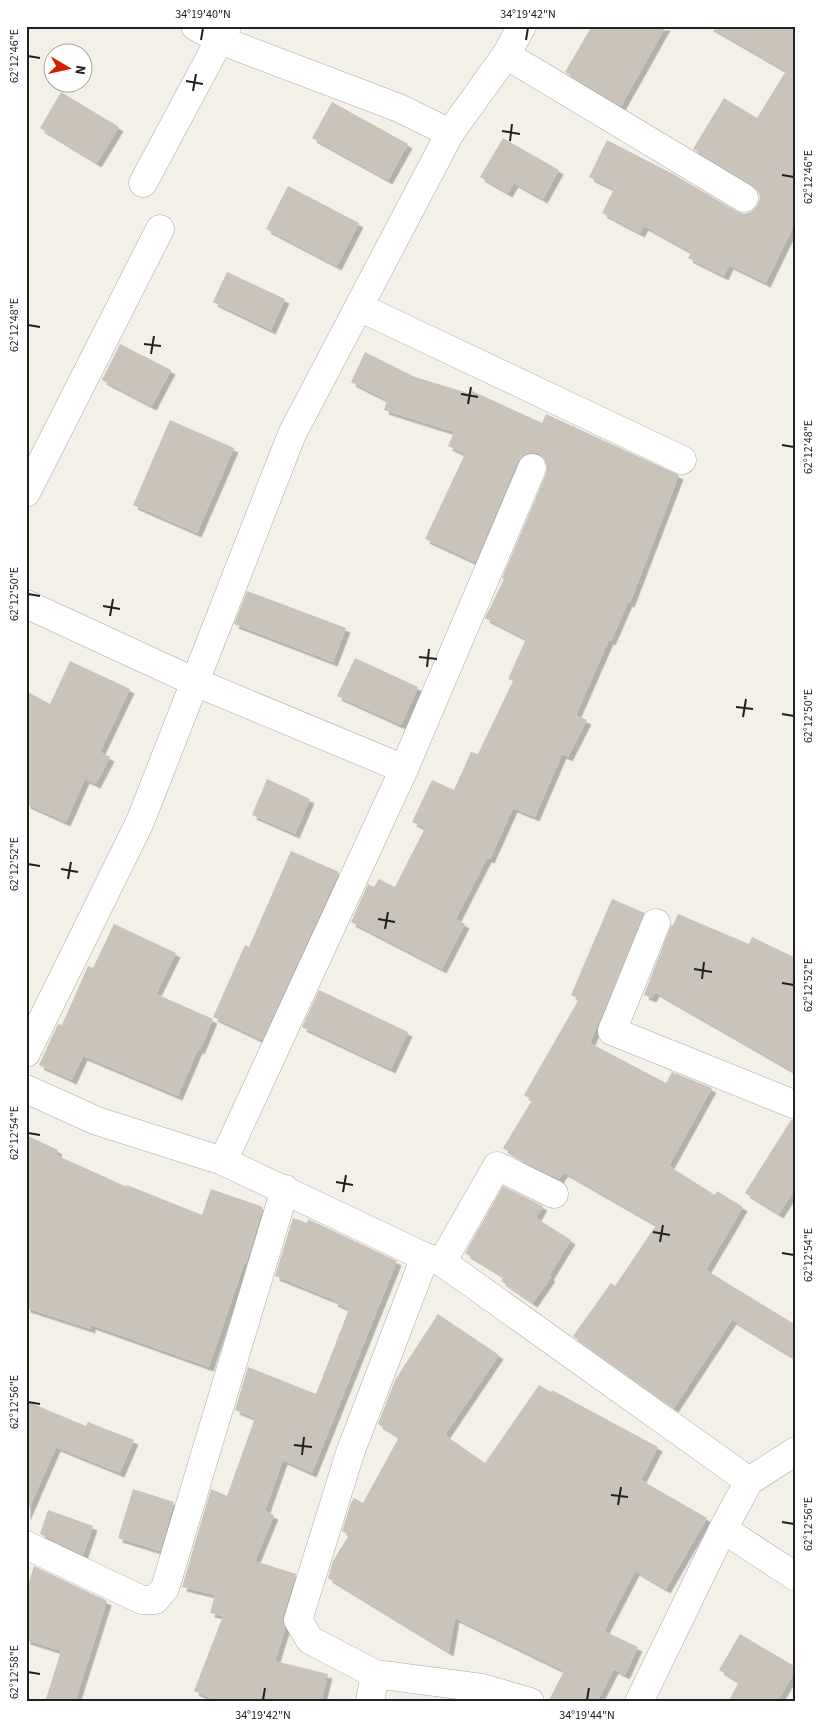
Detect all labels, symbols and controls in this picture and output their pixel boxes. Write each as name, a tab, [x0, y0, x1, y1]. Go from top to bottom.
text: 34°19'40"N	[175, 6, 231, 23]
text: 34°19'42"N	[500, 6, 556, 23]
text: 62°12'46"E	[6, 29, 23, 83]
north arrow	[42, 42, 92, 92]
text: N	[69, 64, 90, 76]
text: 62°12'46"E	[800, 150, 817, 204]
text: 62°12'48"E	[6, 298, 23, 352]
text: 62°12'48"E	[800, 420, 817, 474]
text: 62°12'50"E	[6, 567, 23, 621]
text: 62°12'50"E	[800, 689, 817, 743]
text: 62°12'52"E	[6, 837, 23, 891]
text: 62°12'52"E	[800, 958, 817, 1012]
text: 62°12'54"E	[6, 1106, 23, 1160]
text: 62°12'54"E	[800, 1228, 817, 1282]
text: 62°12'56"E	[6, 1375, 23, 1429]
text: 62°12'56"E	[800, 1497, 817, 1551]
text: 62°12'58"E	[6, 1645, 23, 1699]
text: 34°19'42"N	[235, 1707, 291, 1724]
text: 34°19'44"N	[559, 1707, 615, 1724]

